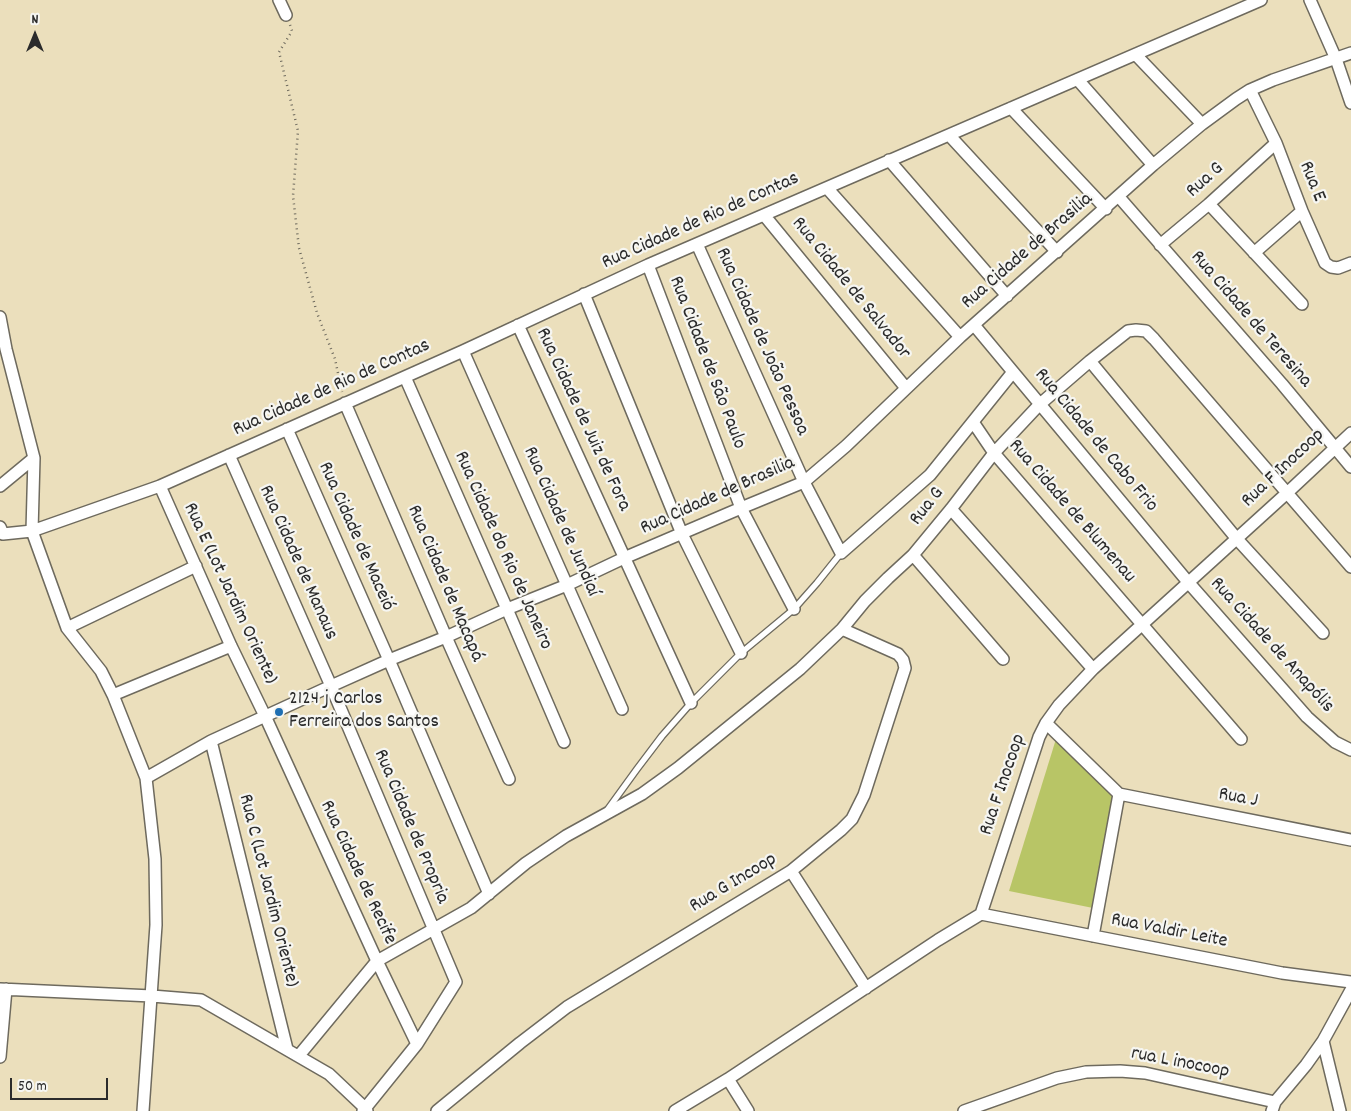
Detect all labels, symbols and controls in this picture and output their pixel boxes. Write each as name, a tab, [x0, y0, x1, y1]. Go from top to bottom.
north arrow	[10, 10, 60, 60]
text: N	[32, 10, 38, 30]
street label: Rua G	[1182, 158, 1230, 204]
street label: Rua E	[1292, 158, 1330, 206]
street label: Rua Cidade de Rio de Contas	[599, 168, 803, 276]
street label: Rua Cidade de Brasilia	[957, 188, 1099, 316]
street label: Rua Cidade de Salvador	[785, 213, 915, 365]
street label: Rua Cidade de João Pessoa	[709, 244, 813, 440]
street label: Rua Cidade de Teresina	[1184, 247, 1316, 393]
street label: Rua Cidade de São Paulo	[662, 273, 750, 453]
street label: Rua Cidade de Juiz de Fora	[529, 325, 635, 515]
street label: Rua Cidade de Rio de Contas	[230, 335, 434, 443]
street label: Rua Cidade de Cabo Frio	[1028, 364, 1162, 518]
street label: Rua F Inocoop	[1237, 424, 1331, 514]
street label: Rua Cidade de Blumenau	[1002, 435, 1140, 589]
street label: Rua Cidade de Jundiaí	[516, 443, 604, 601]
street label: Rua Cidade do Rio de Janeiro	[447, 448, 557, 654]
street label: Rua Cidade de Brasilia	[637, 452, 799, 542]
street label: Rua Cidade de Maceió	[311, 459, 399, 615]
street label: Rua Cidade de Manaus	[252, 482, 342, 644]
street label: Rua G	[905, 483, 951, 531]
street label: Rua E (Lot Jardim Oriente)	[176, 500, 282, 688]
street label: Rua Cidade de Macapá	[400, 502, 488, 666]
street label: Rua Cidade de Anapólis	[1204, 573, 1338, 719]
place label: 2124 j Carlos Ferreira dos Santos	[289, 688, 439, 735]
marker: 2124 j Carlos Ferreira dos Santos	[273, 706, 285, 718]
street label: Rua F Inocoop	[976, 731, 1032, 839]
street label: Rua Cidade de Propria	[367, 746, 453, 908]
street label: Rua J	[1216, 783, 1260, 815]
street label: Rua C (Lot Jardim Oriente)	[231, 792, 303, 990]
street label: Rua Cidade de Recife	[313, 797, 401, 949]
street label: Rua G Incoop	[686, 849, 782, 919]
street label: Rua Valdir Leite	[1109, 909, 1229, 955]
street label: rua L inocoop	[1129, 1043, 1231, 1085]
scale bar	[12, 1068, 110, 1100]
text: 50 m	[18, 1076, 47, 1098]

